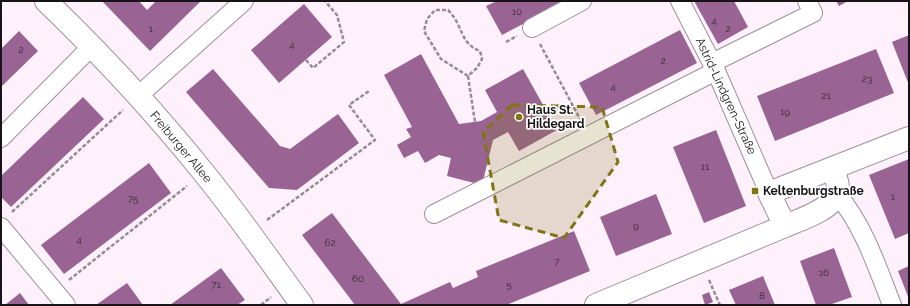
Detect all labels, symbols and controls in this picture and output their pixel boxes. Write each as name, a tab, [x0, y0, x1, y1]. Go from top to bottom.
house number: 10	[512, 6, 522, 17]
house number: 4	[711, 15, 717, 26]
house number: 1	[149, 23, 154, 34]
house number: 2	[725, 23, 731, 34]
street label: Astrid-Lindgren-Straße	[693, 35, 759, 157]
house number: 4	[289, 39, 295, 50]
house number: 2	[18, 44, 24, 55]
house number: 2	[660, 55, 666, 66]
house number: 23	[862, 73, 872, 84]
house number: 4	[610, 81, 616, 92]
house number: 21	[821, 90, 831, 101]
place label: Haus St. Hildegard	[527, 103, 585, 131]
house number: 19	[780, 106, 790, 117]
street label: Freiburger Allee	[147, 109, 215, 185]
marker: Haus St. Hildegard	[514, 112, 524, 122]
house number: 11	[701, 161, 710, 172]
place label: Keltenburgstraße	[763, 184, 864, 198]
marker: Keltenburgstraße	[750, 186, 760, 196]
house number: 1	[891, 191, 896, 202]
house number: 75	[128, 193, 139, 204]
house number: 9	[633, 220, 639, 231]
house number: 4	[76, 234, 82, 245]
house number: 62	[324, 237, 336, 248]
house number: 7	[554, 256, 560, 267]
house number: 16	[819, 267, 829, 278]
house number: 60	[352, 273, 364, 284]
house number: 71	[211, 279, 222, 290]
house number: 5	[506, 279, 512, 290]
house number: 8	[759, 290, 765, 301]

